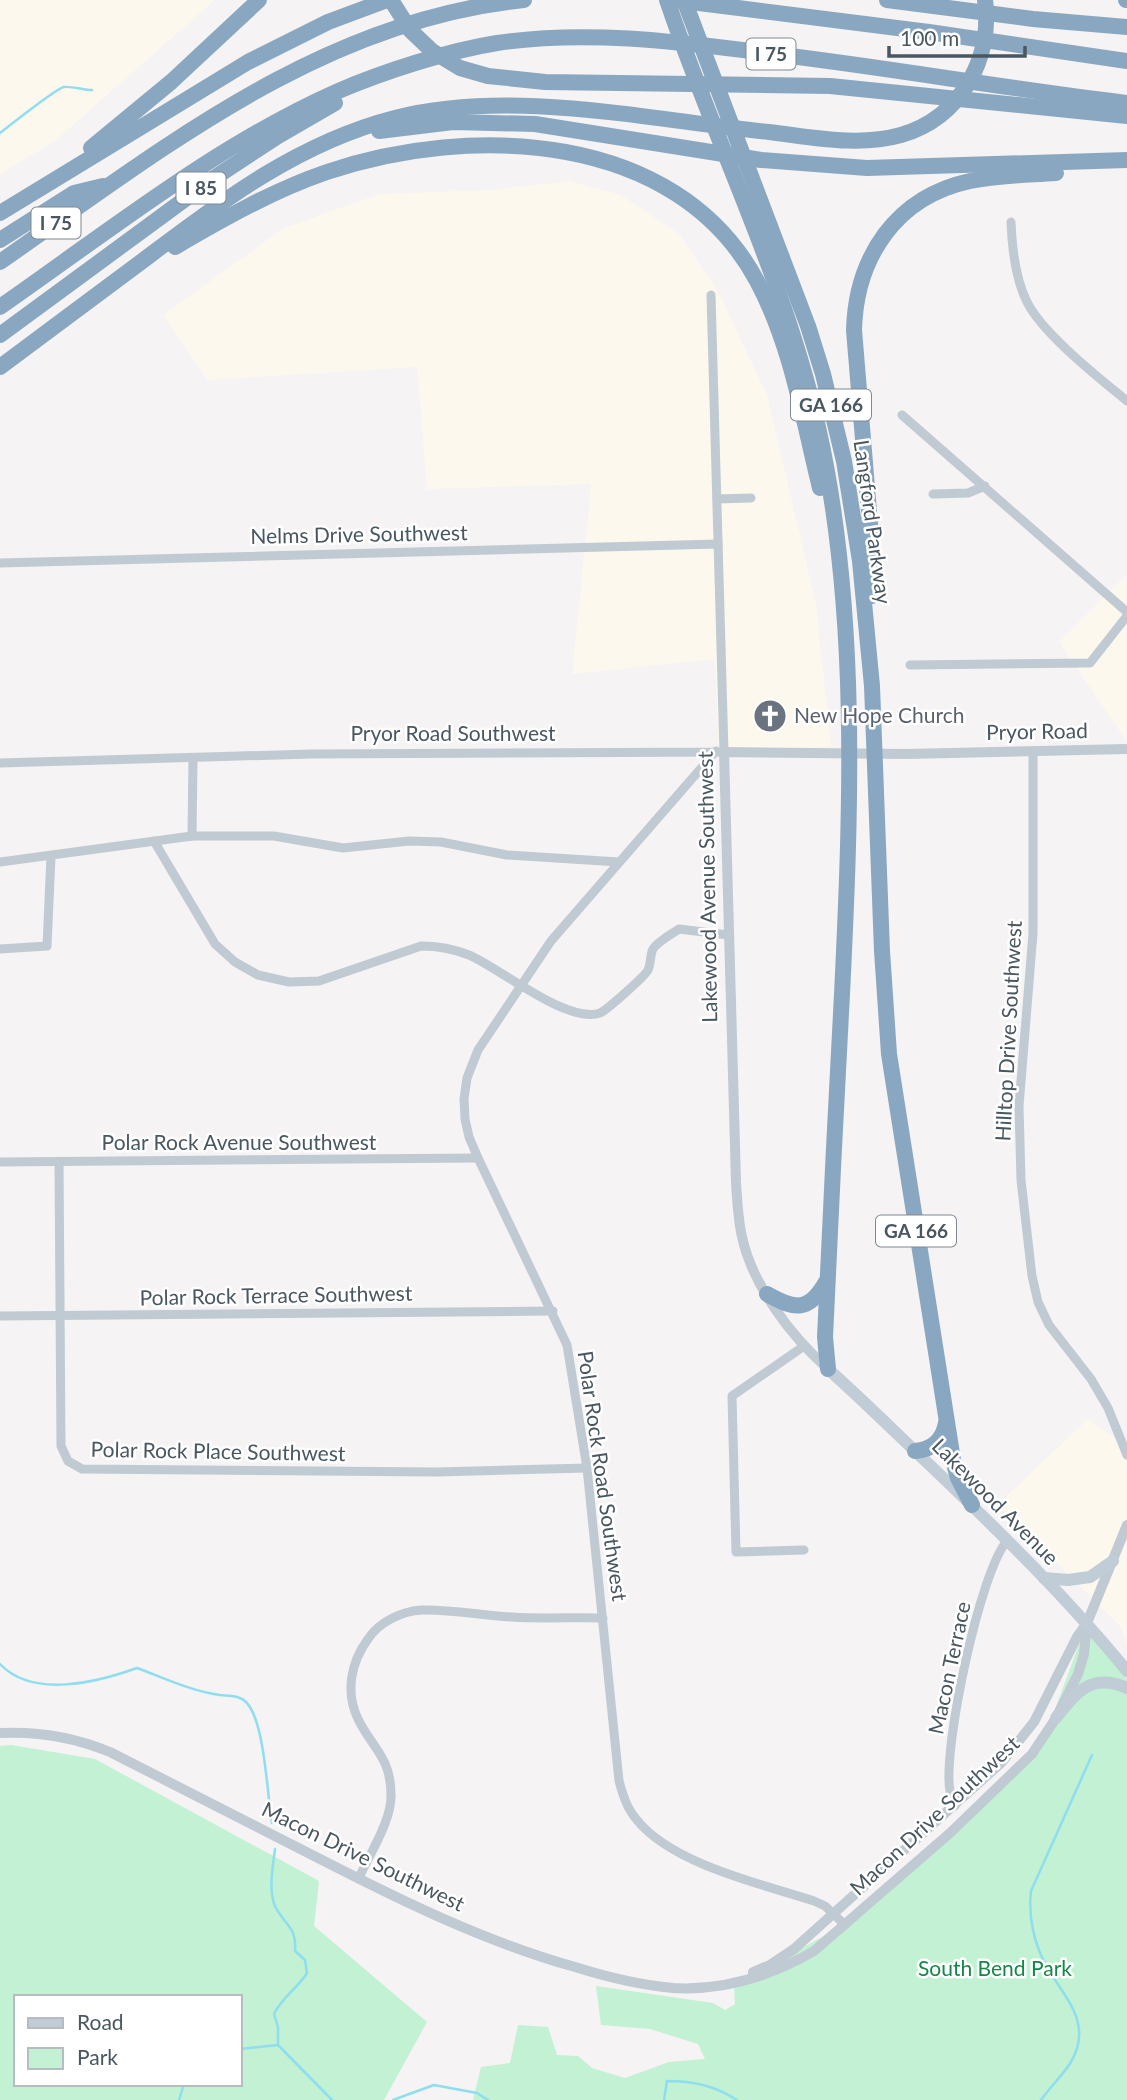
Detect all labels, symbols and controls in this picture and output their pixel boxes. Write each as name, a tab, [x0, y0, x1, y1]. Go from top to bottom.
scale bar	[889, 14, 1026, 58]
text: 100 m	[900, 25, 959, 50]
road number: I 75	[746, 38, 796, 70]
road number: I 85	[176, 172, 226, 204]
road number: I 75	[32, 208, 80, 238]
road number: GA 166	[791, 390, 871, 420]
street label: Langford Parkway	[850, 438, 897, 606]
street label: Nelms Drive Southwest	[250, 519, 468, 548]
church icon: New Hope Church	[751, 697, 789, 735]
place label: New Hope Church	[794, 702, 964, 727]
street label: Pryor Road	[986, 717, 1088, 744]
street label: Pryor Road Southwest	[350, 720, 556, 745]
street label: Lakewood Avenue Southwest	[692, 750, 721, 1023]
street label: Hilltop Drive Southwest	[989, 919, 1026, 1142]
street label: Polar Rock Avenue Southwest	[102, 1129, 377, 1154]
road number: GA 166	[876, 1216, 956, 1246]
street label: Polar Rock Terrace Southwest	[139, 1280, 413, 1309]
street label: Polar Rock Road Southwest	[574, 1349, 634, 1603]
street label: Lakewood Avenue	[928, 1433, 1064, 1569]
street label: Polar Rock Place Southwest	[90, 1436, 346, 1465]
street label: Macon Terrace	[922, 1599, 975, 1736]
street label: Macon Drive Southwest	[844, 1730, 1024, 1900]
street label: Macon Drive Southwest	[258, 1796, 469, 1916]
park label: South Bend Park	[918, 1955, 1072, 1980]
legend	[14, 1995, 242, 2086]
text: Road	[77, 2009, 124, 2034]
text: Park	[77, 2044, 118, 2069]

